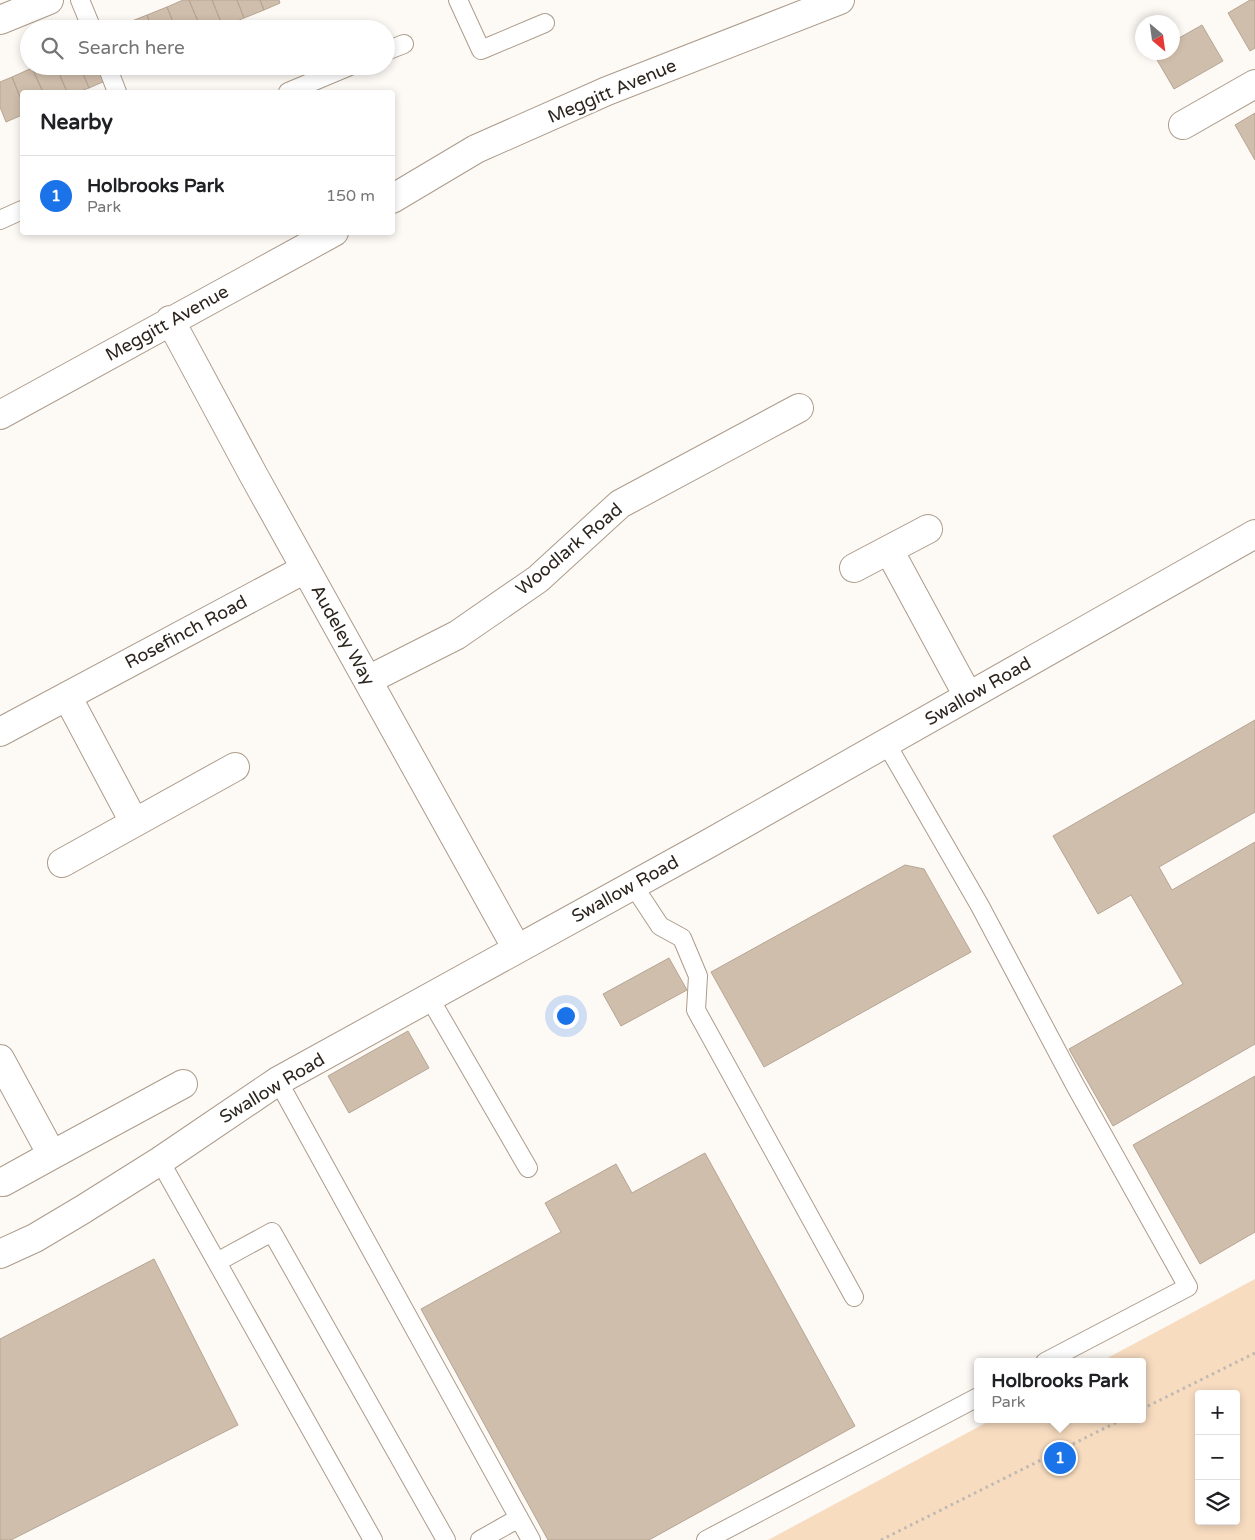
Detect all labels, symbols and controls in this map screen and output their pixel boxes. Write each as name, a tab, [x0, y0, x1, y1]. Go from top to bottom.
north arrow	[1135, 15, 1180, 60]
search box	[20, 20, 395, 75]
icon: search	[38, 34, 66, 62]
text: Search here	[78, 37, 185, 59]
street label: Meggitt Avenue	[544, 54, 680, 128]
text: Nearby	[40, 110, 113, 135]
text: Holbrooks Park	[87, 175, 224, 197]
text: 1	[51, 186, 61, 206]
text: 150 m	[326, 186, 375, 206]
text: Park	[87, 197, 121, 217]
street label: Meggitt Avenue	[102, 280, 232, 366]
street label: Woodlark Road	[511, 498, 627, 600]
street label: Audeley Way	[306, 581, 380, 689]
street label: Rosefinch Road	[121, 590, 251, 674]
street label: Swallow Road	[921, 652, 1035, 730]
street label: Swallow Road	[568, 851, 682, 927]
your location	[553, 1003, 579, 1029]
street label: Swallow Road	[215, 1048, 329, 1128]
popup	[974, 1358, 1146, 1423]
text: Holbrooks Park	[991, 1370, 1129, 1392]
map controls	[1195, 1390, 1240, 1525]
button: +	[1195, 1390, 1240, 1435]
text: Park	[991, 1392, 1026, 1412]
button: −	[1195, 1435, 1240, 1480]
pin: 1	[1044, 1439, 1076, 1477]
button: layers	[1195, 1480, 1240, 1525]

